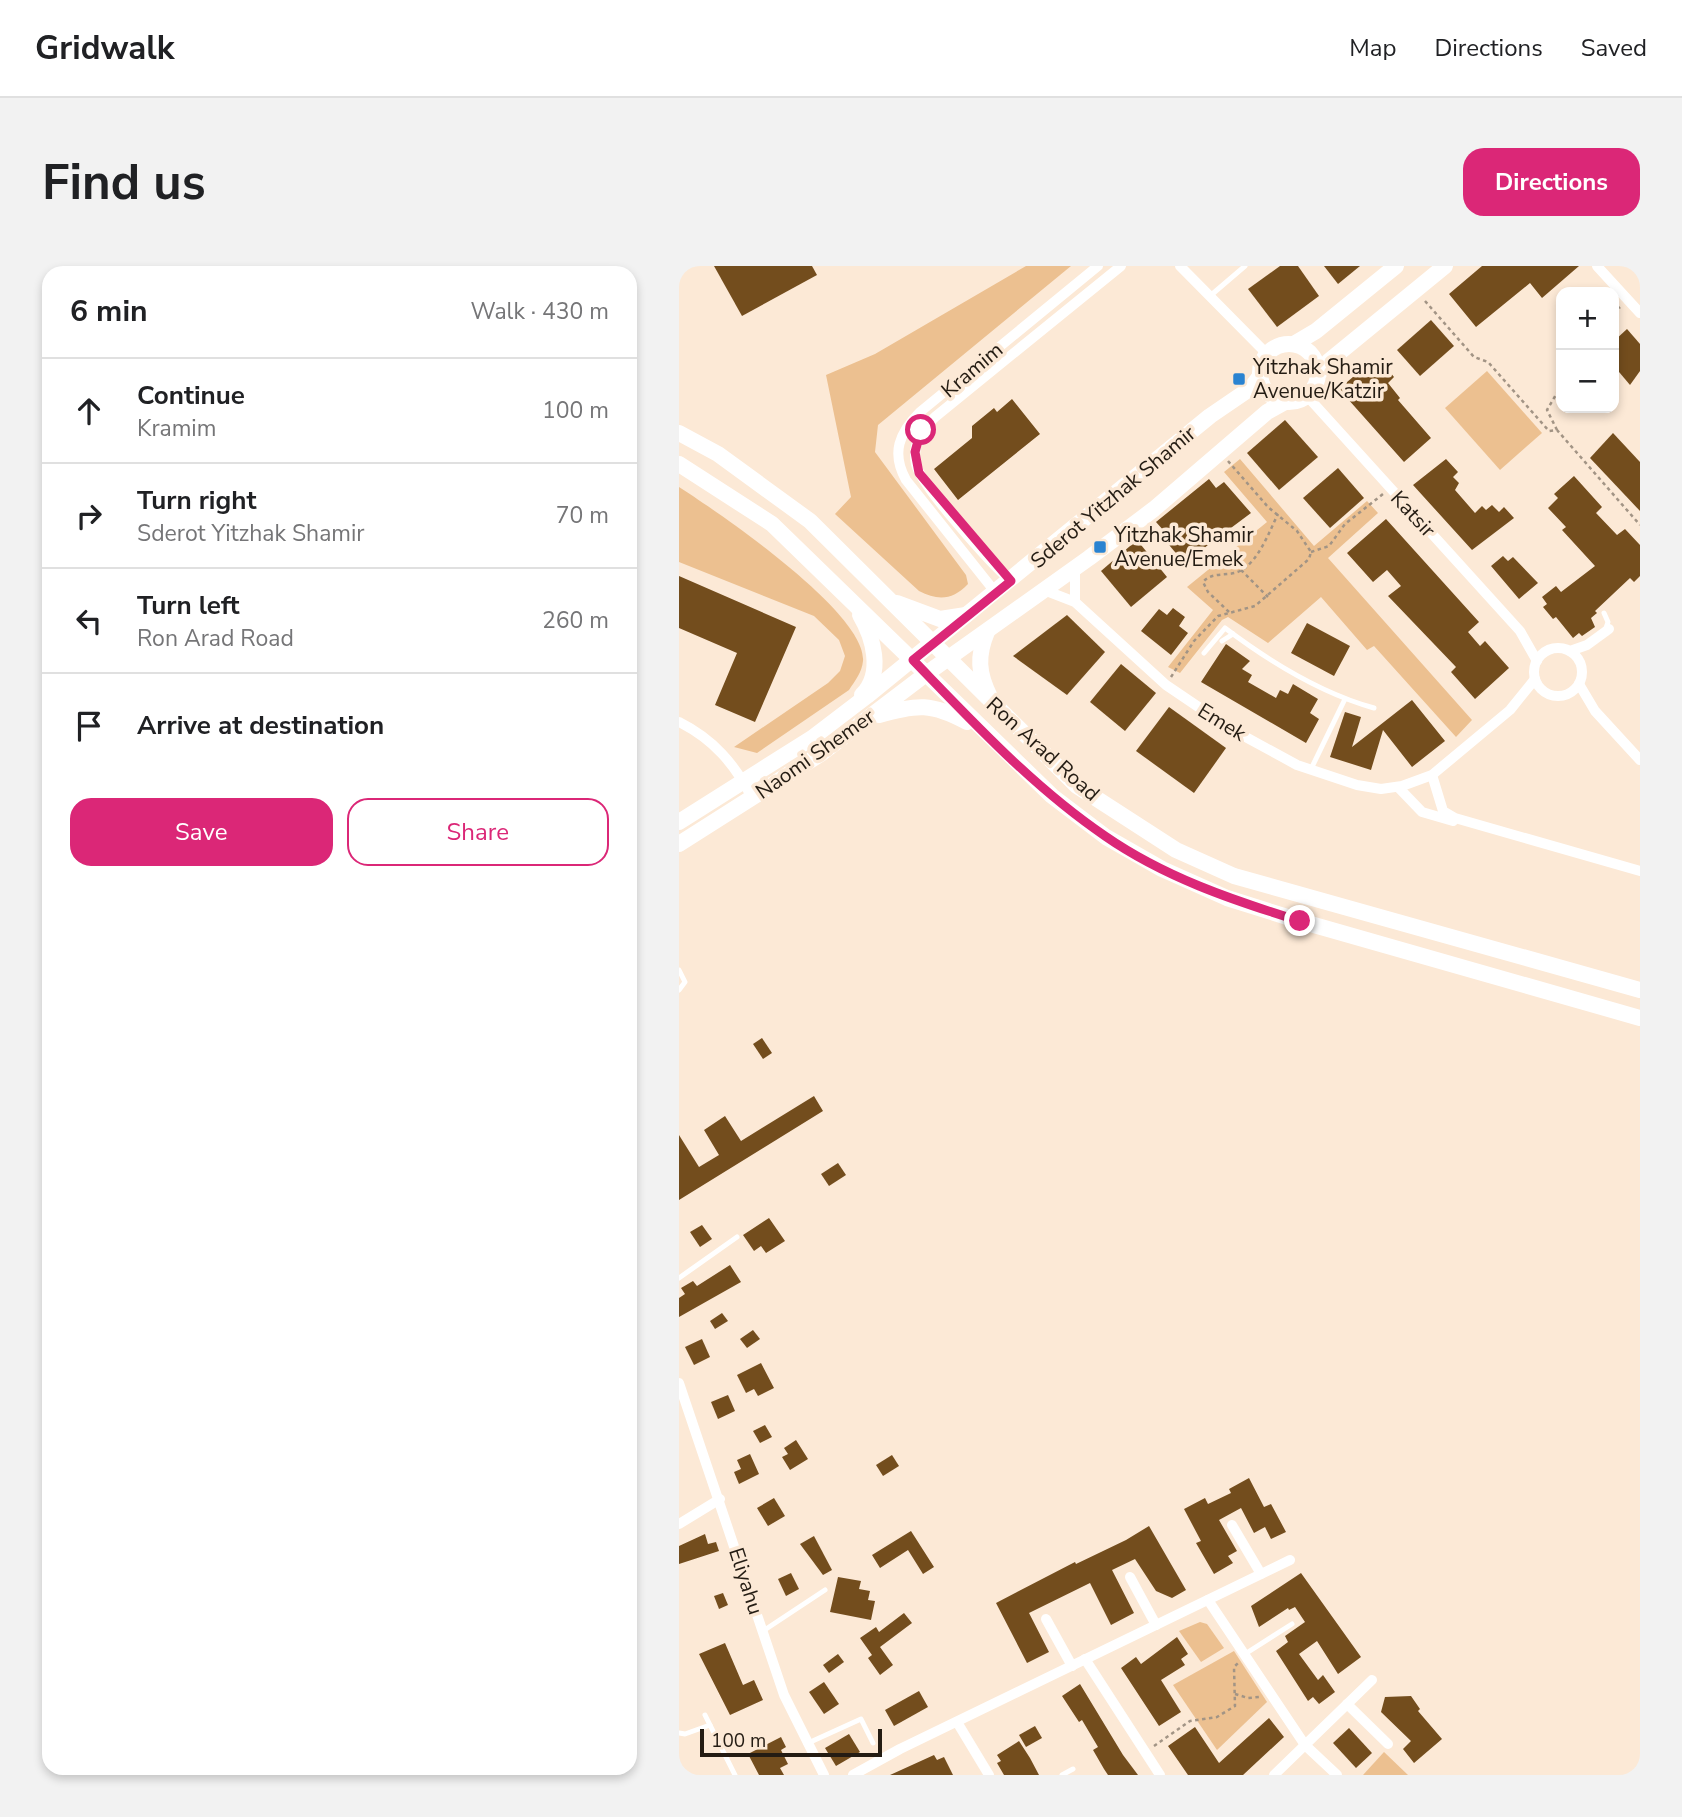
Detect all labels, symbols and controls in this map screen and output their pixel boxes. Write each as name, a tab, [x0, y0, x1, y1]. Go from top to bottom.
text: Gridwalk	[35, 26, 175, 71]
text: Map	[1349, 32, 1396, 64]
text: Directions	[1434, 32, 1543, 64]
text: Saved	[1581, 32, 1647, 64]
button: Directions	[1463, 148, 1640, 216]
text: Find us	[42, 149, 206, 216]
map controls	[1556, 287, 1619, 413]
button: +	[1556, 287, 1619, 350]
text: 6 min	[70, 291, 148, 332]
text: Walk · 430 m	[470, 296, 609, 327]
street label: Kramim	[935, 336, 1009, 404]
button: −	[1556, 350, 1619, 413]
place label: Yitzhak Shamir Avenue/Katzir	[1252, 353, 1393, 405]
marker: Yitzhak Shamir Avenue/Katzir	[1231, 371, 1247, 387]
text: Continue	[137, 378, 245, 413]
icon: ahead	[70, 392, 108, 430]
text: 100 m	[542, 395, 609, 426]
text: Kramim	[137, 413, 216, 444]
route start	[905, 414, 936, 445]
street label: Sderot Yitzhak Shamir	[1024, 419, 1202, 575]
text: Turn right	[137, 483, 256, 518]
street label: Katsir	[1384, 485, 1442, 544]
icon: right	[70, 497, 108, 535]
text: 70 m	[556, 500, 609, 531]
text: Sderot Yitzhak Shamir	[137, 518, 365, 549]
place label: Yitzhak Shamir Avenue/Emek	[1113, 521, 1254, 573]
marker: Yitzhak Shamir Avenue/Emek	[1092, 539, 1108, 555]
text: Turn left	[137, 588, 240, 623]
icon: left	[70, 602, 108, 640]
text: 260 m	[542, 605, 609, 636]
text: Ron Arad Road	[137, 623, 294, 654]
street label: Ron Arad Road	[980, 691, 1106, 807]
street label: Emek	[1193, 696, 1252, 748]
street label: Naomi Shemer	[750, 702, 880, 805]
icon: arrive	[70, 707, 108, 745]
text: Arrive at destination	[137, 708, 384, 743]
button: Save	[70, 798, 333, 866]
button: Share	[347, 798, 609, 866]
route end	[1284, 905, 1315, 936]
street label: Eliyahu	[722, 1544, 770, 1618]
scale bar	[700, 1726, 882, 1758]
text: 100 m	[711, 1728, 766, 1754]

